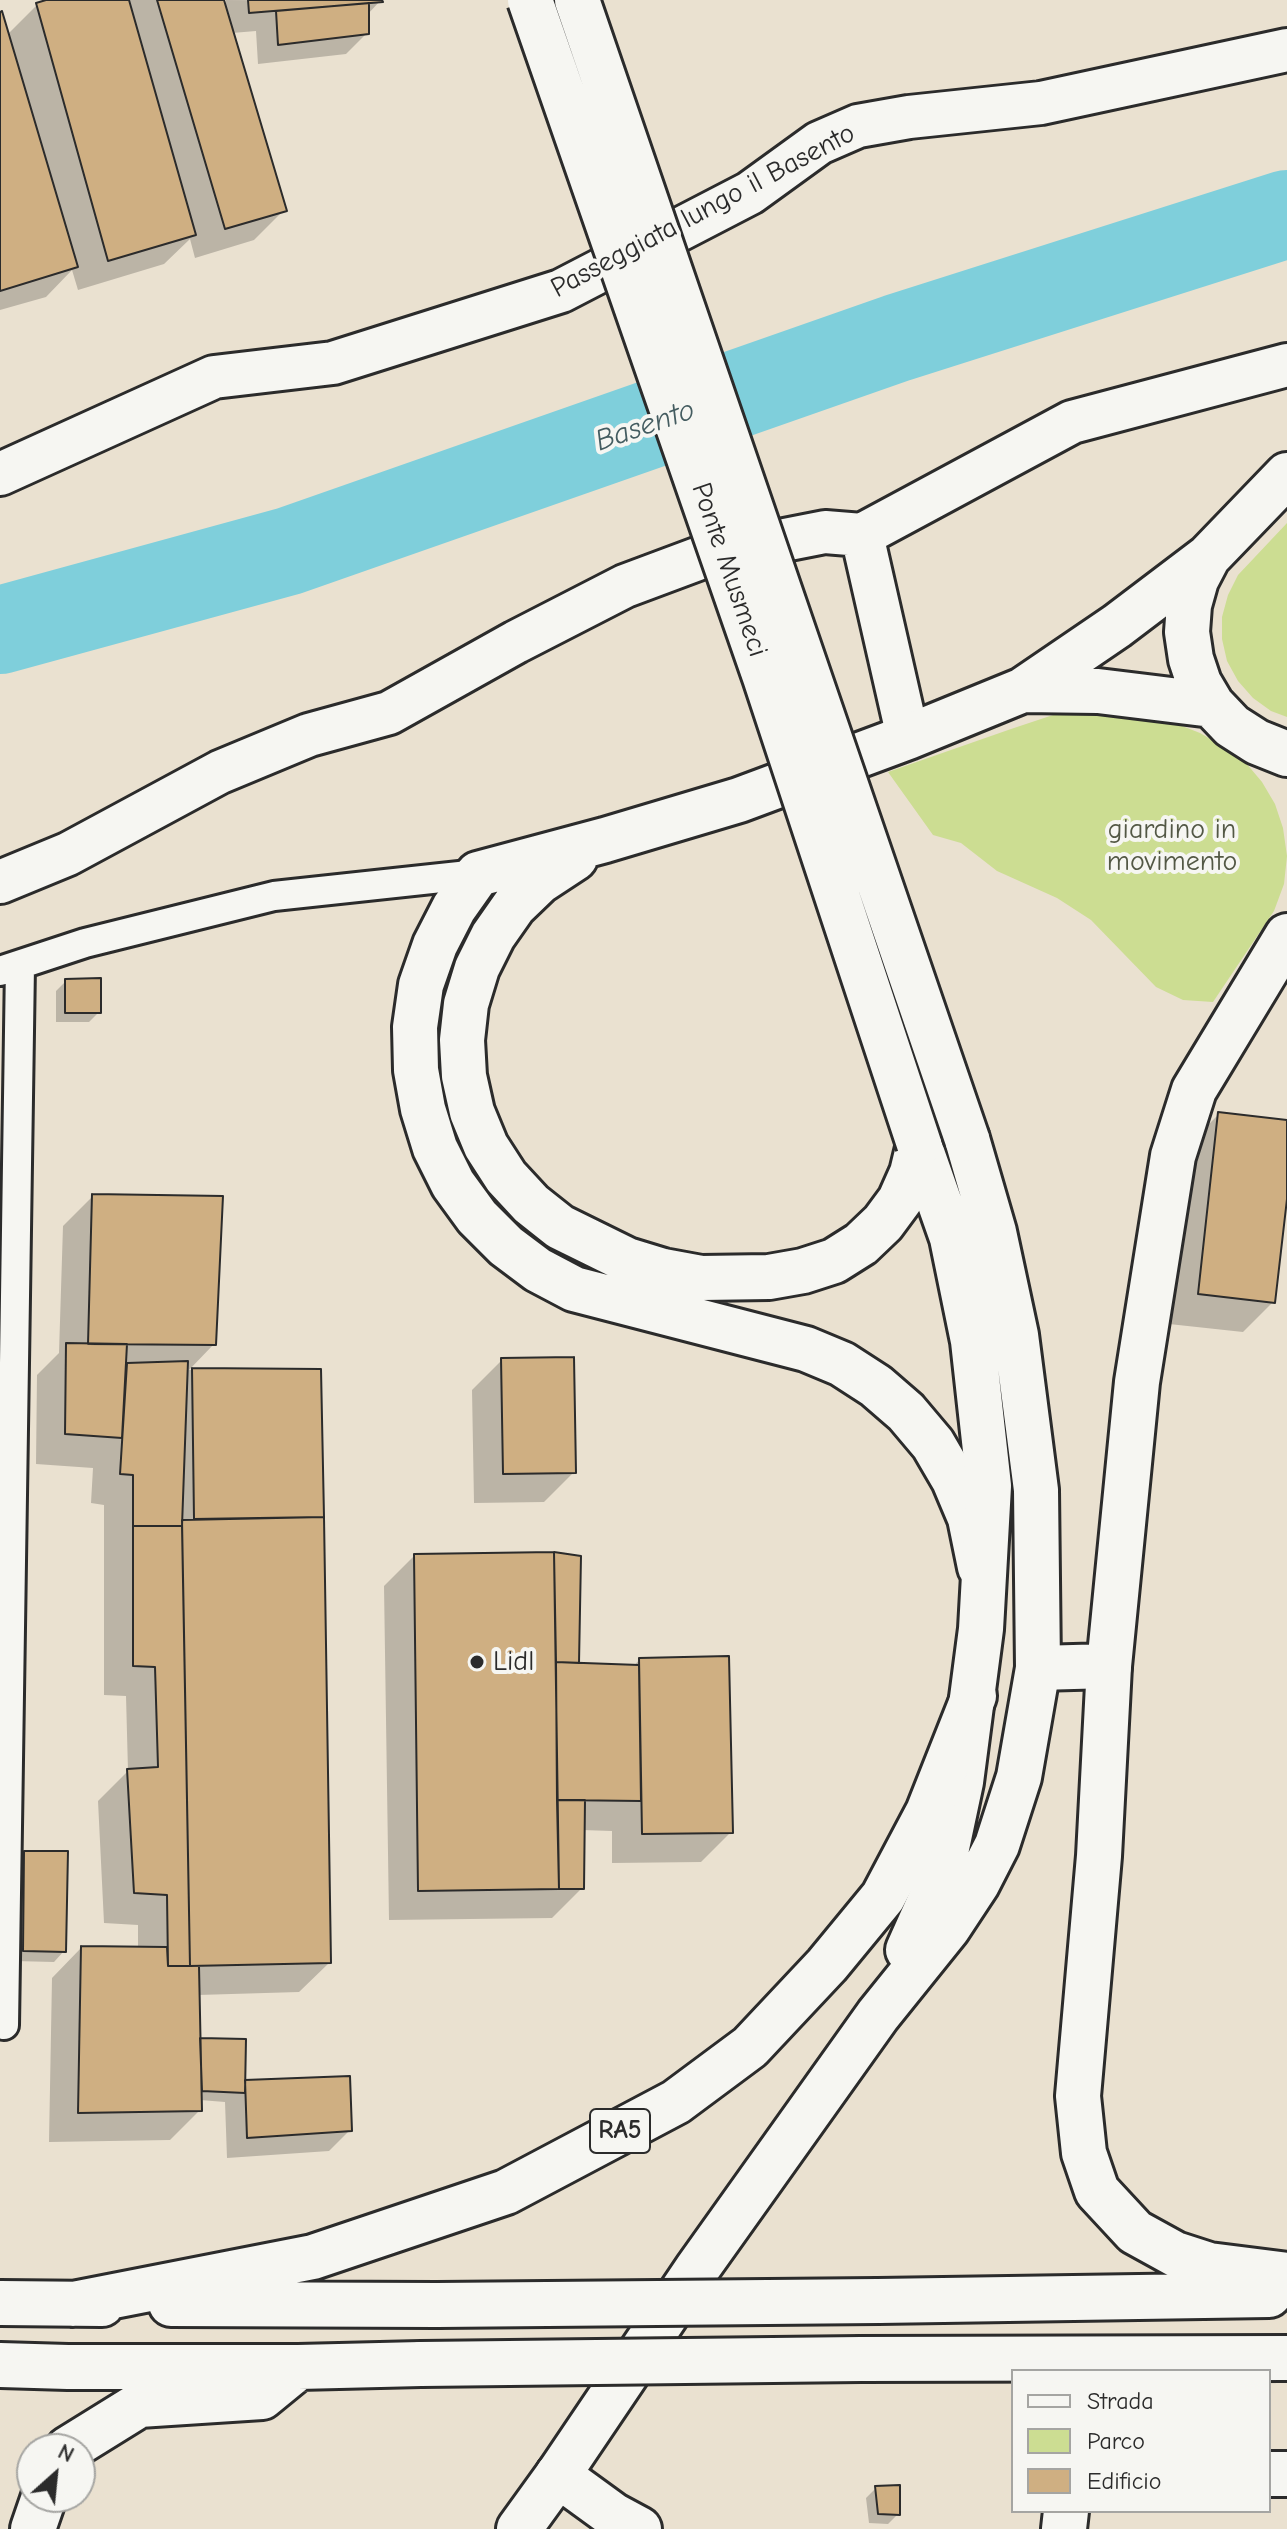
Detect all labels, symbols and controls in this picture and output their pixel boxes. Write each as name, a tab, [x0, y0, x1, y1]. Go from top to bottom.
street label: Passeggiata lungo il Basento	[545, 117, 861, 305]
water label: Basento	[591, 392, 699, 460]
street label: Ponte Musmeci	[684, 479, 774, 661]
park label: giardino in movimento	[1107, 813, 1237, 879]
place label: Lidl	[493, 1645, 534, 1679]
marker: Lidl	[468, 1653, 486, 1671]
road number: RA5	[590, 2109, 650, 2153]
legend	[1011, 2369, 1271, 2513]
text: Strada	[1087, 2387, 1154, 2415]
text: Parco	[1087, 2427, 1145, 2455]
north arrow	[16, 2433, 96, 2513]
text: N	[54, 2439, 78, 2468]
text: Edificio	[1087, 2467, 1162, 2495]

